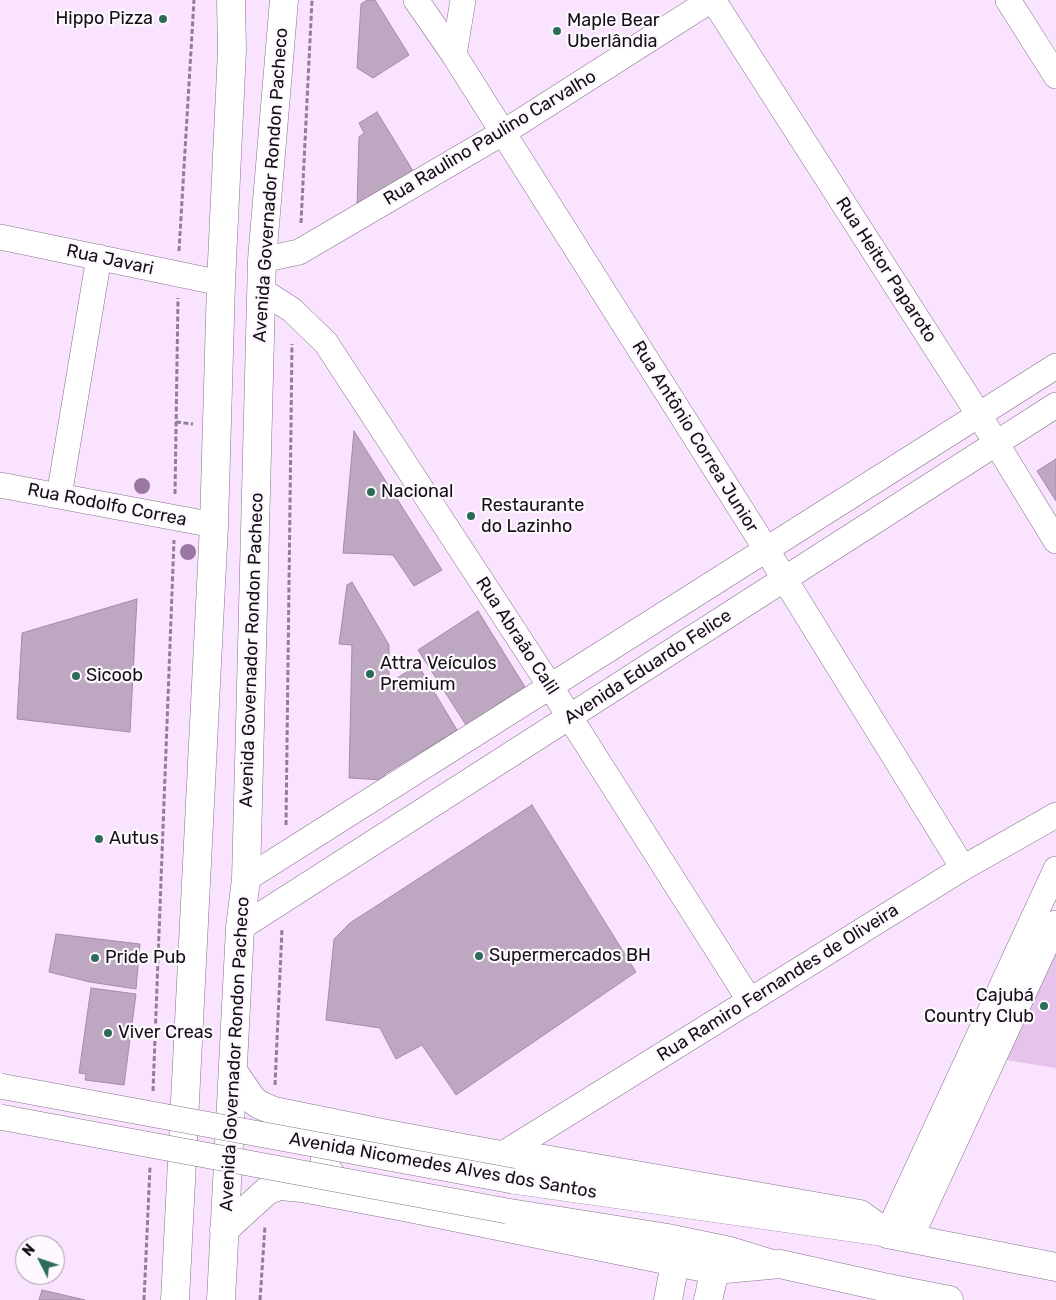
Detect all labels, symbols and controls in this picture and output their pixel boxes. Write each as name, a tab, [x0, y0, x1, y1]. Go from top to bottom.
place label: Hippo Pizza	[55, 8, 153, 30]
place label: Maple Bear Uberlândia	[567, 10, 660, 52]
marker: Hippo Pizza	[157, 13, 169, 25]
marker: Maple Bear Uberlândia	[551, 25, 563, 37]
street label: Avenida Governador Rondon Pacheco	[249, 27, 293, 343]
street label: Rua Raulino Paulino Carvalho	[380, 66, 600, 210]
street label: Rua Heitor Paparoto	[831, 193, 941, 347]
street label: Rua Javari	[64, 240, 156, 280]
street label: Rua Antônio Correa Junior	[627, 337, 763, 537]
street label: Rua Rodolfo Correa	[26, 479, 188, 531]
place label: Nacional	[381, 481, 453, 503]
marker: Nacional	[365, 486, 377, 498]
street label: Avenida Governador Rondon Pacheco	[236, 492, 268, 808]
place label: Restaurante do Lazinho	[481, 495, 584, 538]
marker: Restaurante do Lazinho	[465, 510, 477, 522]
street label: Rua Abraão Calil	[471, 573, 563, 699]
street label: Avenida Eduardo Felice	[560, 605, 736, 729]
place label: Attra Veículos Premium	[380, 653, 497, 696]
place label: Sicoob	[86, 665, 143, 687]
marker: Attra Veículos Premium	[364, 668, 376, 680]
marker: Sicoob	[70, 670, 82, 682]
place label: Autus	[109, 828, 159, 850]
marker: Autus	[93, 833, 105, 845]
street label: Avenida Governador Rondon Pacheco	[216, 896, 254, 1212]
street label: Rua Ramiro Fernandes de Oliveira	[653, 899, 903, 1067]
place label: Supermercados BH	[489, 945, 651, 967]
place label: Pride Pub	[105, 947, 186, 969]
marker: Supermercados BH	[473, 950, 485, 962]
marker: Pride Pub	[89, 952, 101, 964]
place label: Cajubá Country Club	[924, 985, 1034, 1028]
marker: Cajubá Country Club	[1038, 1000, 1050, 1012]
place label: Viver Creas	[118, 1022, 213, 1044]
marker: Viver Creas	[102, 1027, 114, 1039]
street label: Avenida Nicomedes Alves dos Santos	[288, 1128, 598, 1204]
north arrow	[15, 1235, 65, 1285]
text: N	[19, 1241, 39, 1260]

